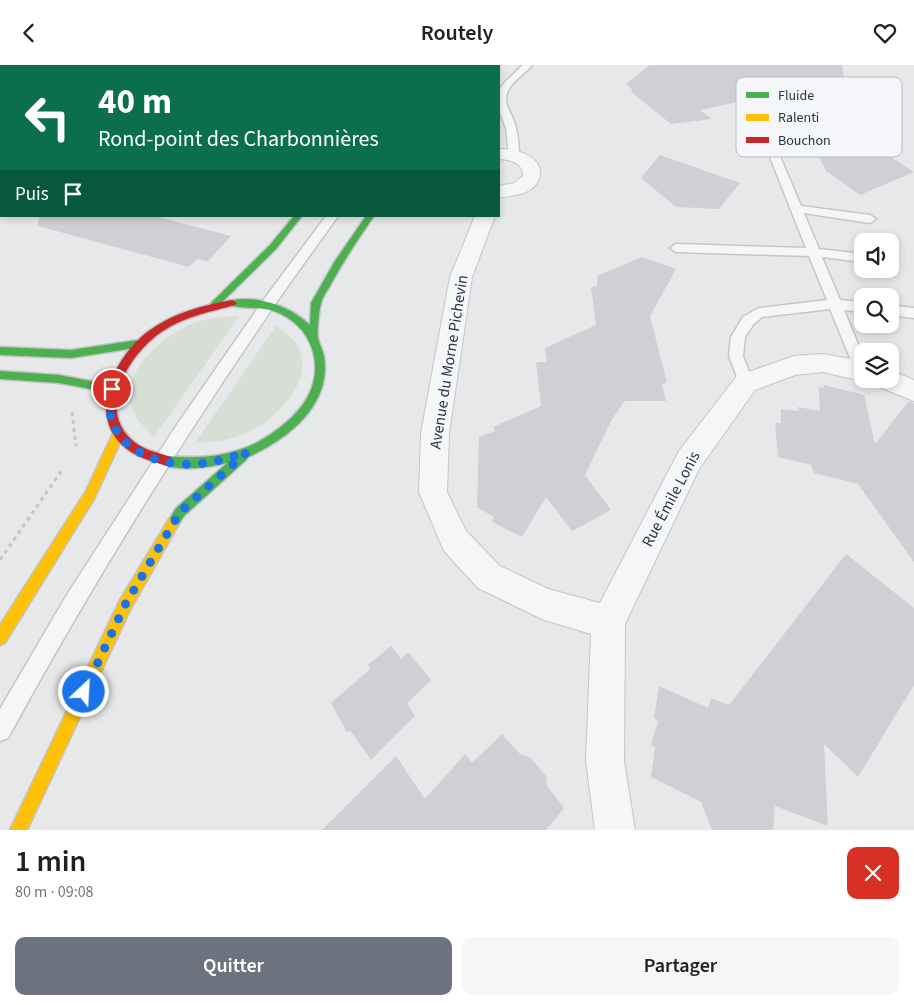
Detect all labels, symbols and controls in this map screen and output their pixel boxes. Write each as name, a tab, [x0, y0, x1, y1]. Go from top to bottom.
text: Routely	[421, 17, 493, 49]
icon: back	[15, 19, 43, 47]
icon: heart	[871, 19, 899, 47]
text: 40 m	[98, 77, 172, 127]
legend	[736, 77, 902, 157]
icon: left	[15, 85, 80, 150]
text: Fluide	[778, 86, 814, 106]
text: Ralenti	[778, 108, 819, 128]
text: Rond-point des Charbonnières	[98, 123, 379, 155]
text: Bouchon	[778, 131, 831, 151]
icon: arrive	[59, 180, 87, 208]
text: Puis	[15, 181, 49, 208]
map controls	[854, 233, 899, 388]
button: sound	[854, 233, 899, 278]
street label: Avenue du Morne Pichevin	[424, 273, 474, 451]
button: search	[854, 288, 899, 333]
button: layers	[854, 343, 899, 388]
pin	[91, 368, 133, 410]
icon: arrive	[98, 375, 126, 403]
street label: Rue Émile Lonis	[637, 447, 706, 551]
position arrow	[57, 665, 109, 717]
text: 1 min	[15, 840, 86, 883]
button: close	[847, 847, 899, 899]
text: 80 m · 09:08	[15, 881, 94, 903]
button: Quitter	[15, 937, 452, 995]
button: Partager	[462, 937, 899, 995]

